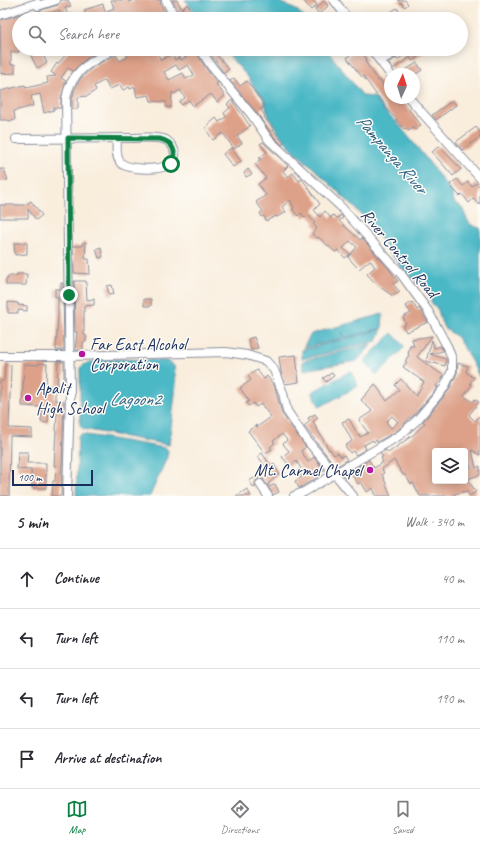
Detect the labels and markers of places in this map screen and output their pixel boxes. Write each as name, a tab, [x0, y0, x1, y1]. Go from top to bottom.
place label: Far East Alcohol Corporation	[90, 334, 189, 375]
marker: Far East Alcohol Corporation	[77, 349, 87, 359]
place label: Apalit High School	[36, 378, 107, 419]
marker: Apalit High School	[23, 393, 33, 403]
place label: Mt. Carmel Chapel	[254, 460, 365, 481]
marker: Mt. Carmel Chapel	[365, 465, 375, 475]

